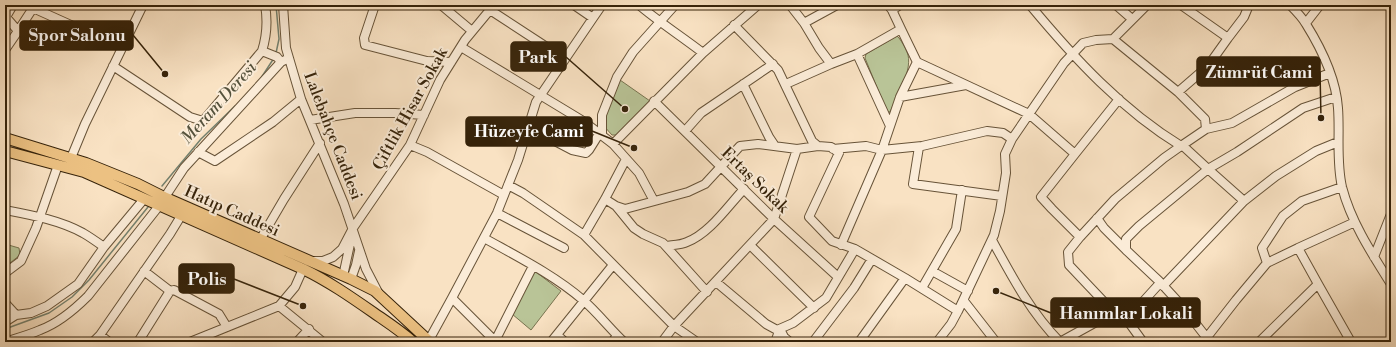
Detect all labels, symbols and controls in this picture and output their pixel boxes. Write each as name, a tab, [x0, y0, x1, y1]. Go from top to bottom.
callout: Spor Salonu	[20, 21, 133, 50]
text: Spor Salonu	[28, 25, 126, 47]
callout: Park	[511, 42, 566, 71]
street label: Çiftlik Hisar Sokak	[368, 43, 453, 174]
text: Park	[518, 47, 558, 69]
water label: Meram Deresi	[176, 57, 262, 149]
callout: Zümrüt Cami	[1197, 57, 1320, 86]
text: Zümrüt Cami	[1206, 62, 1313, 84]
street label: Lalebahçe Caddesi	[299, 69, 367, 203]
callout: Hüzeyfe Cami	[466, 117, 592, 146]
text: Hüzeyfe Cami	[474, 121, 585, 143]
street label: Ertaş Sokak	[717, 143, 794, 218]
street label: Hatıp Caddesi	[181, 181, 283, 241]
callout: Polis	[179, 264, 234, 293]
text: Polis	[187, 269, 227, 291]
callout: Hanımlar Lokali	[1051, 298, 1200, 327]
text: Hanımlar Lokali	[1059, 303, 1193, 325]

